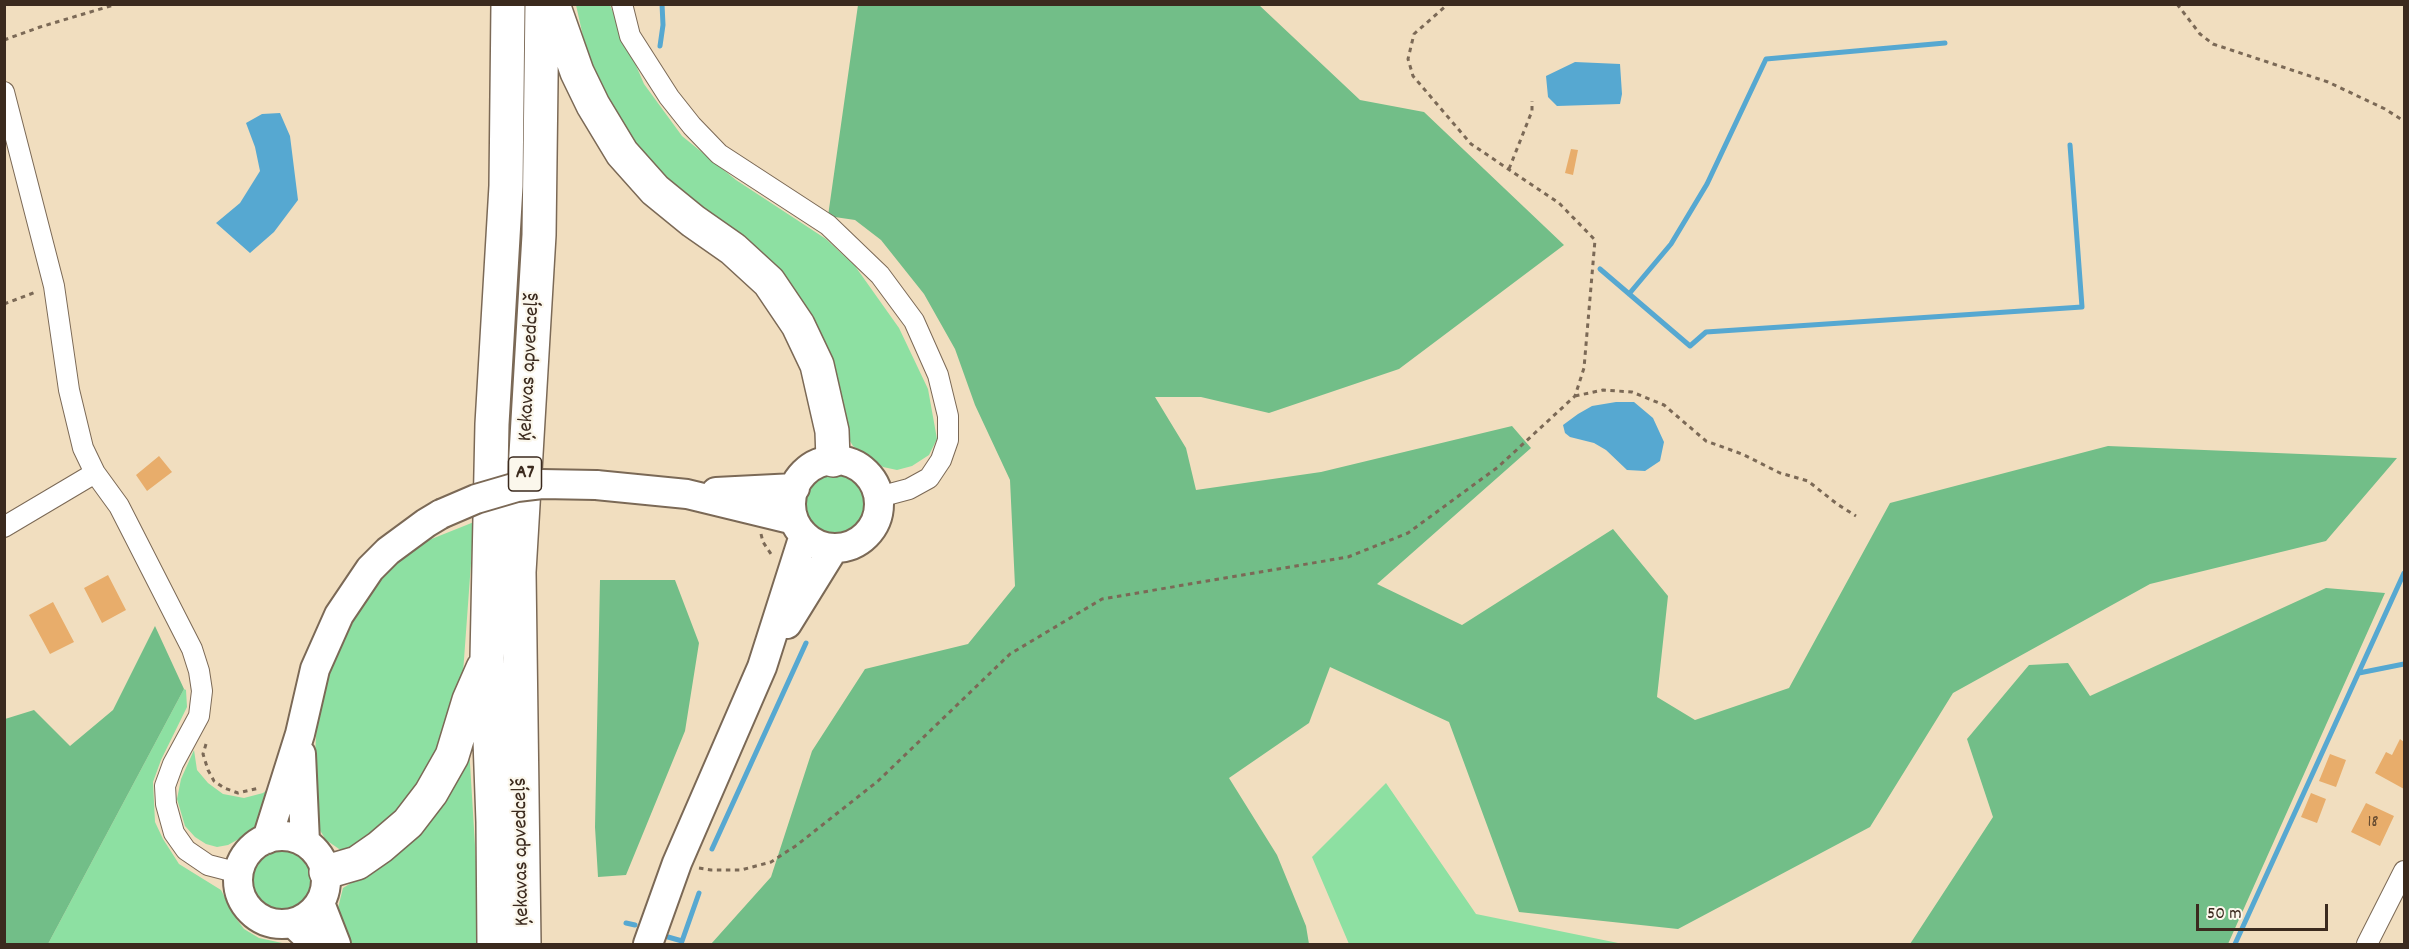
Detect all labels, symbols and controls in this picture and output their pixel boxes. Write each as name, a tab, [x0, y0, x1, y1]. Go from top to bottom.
street label: Ķekavas apvedceļš	[515, 292, 547, 442]
road number: A7	[508, 457, 542, 491]
street label: Ķekavas apvedceļš	[509, 777, 537, 927]
house number: 18	[2367, 813, 2379, 835]
scale bar	[2199, 892, 2331, 930]
text: 50 m	[2207, 902, 2242, 927]

